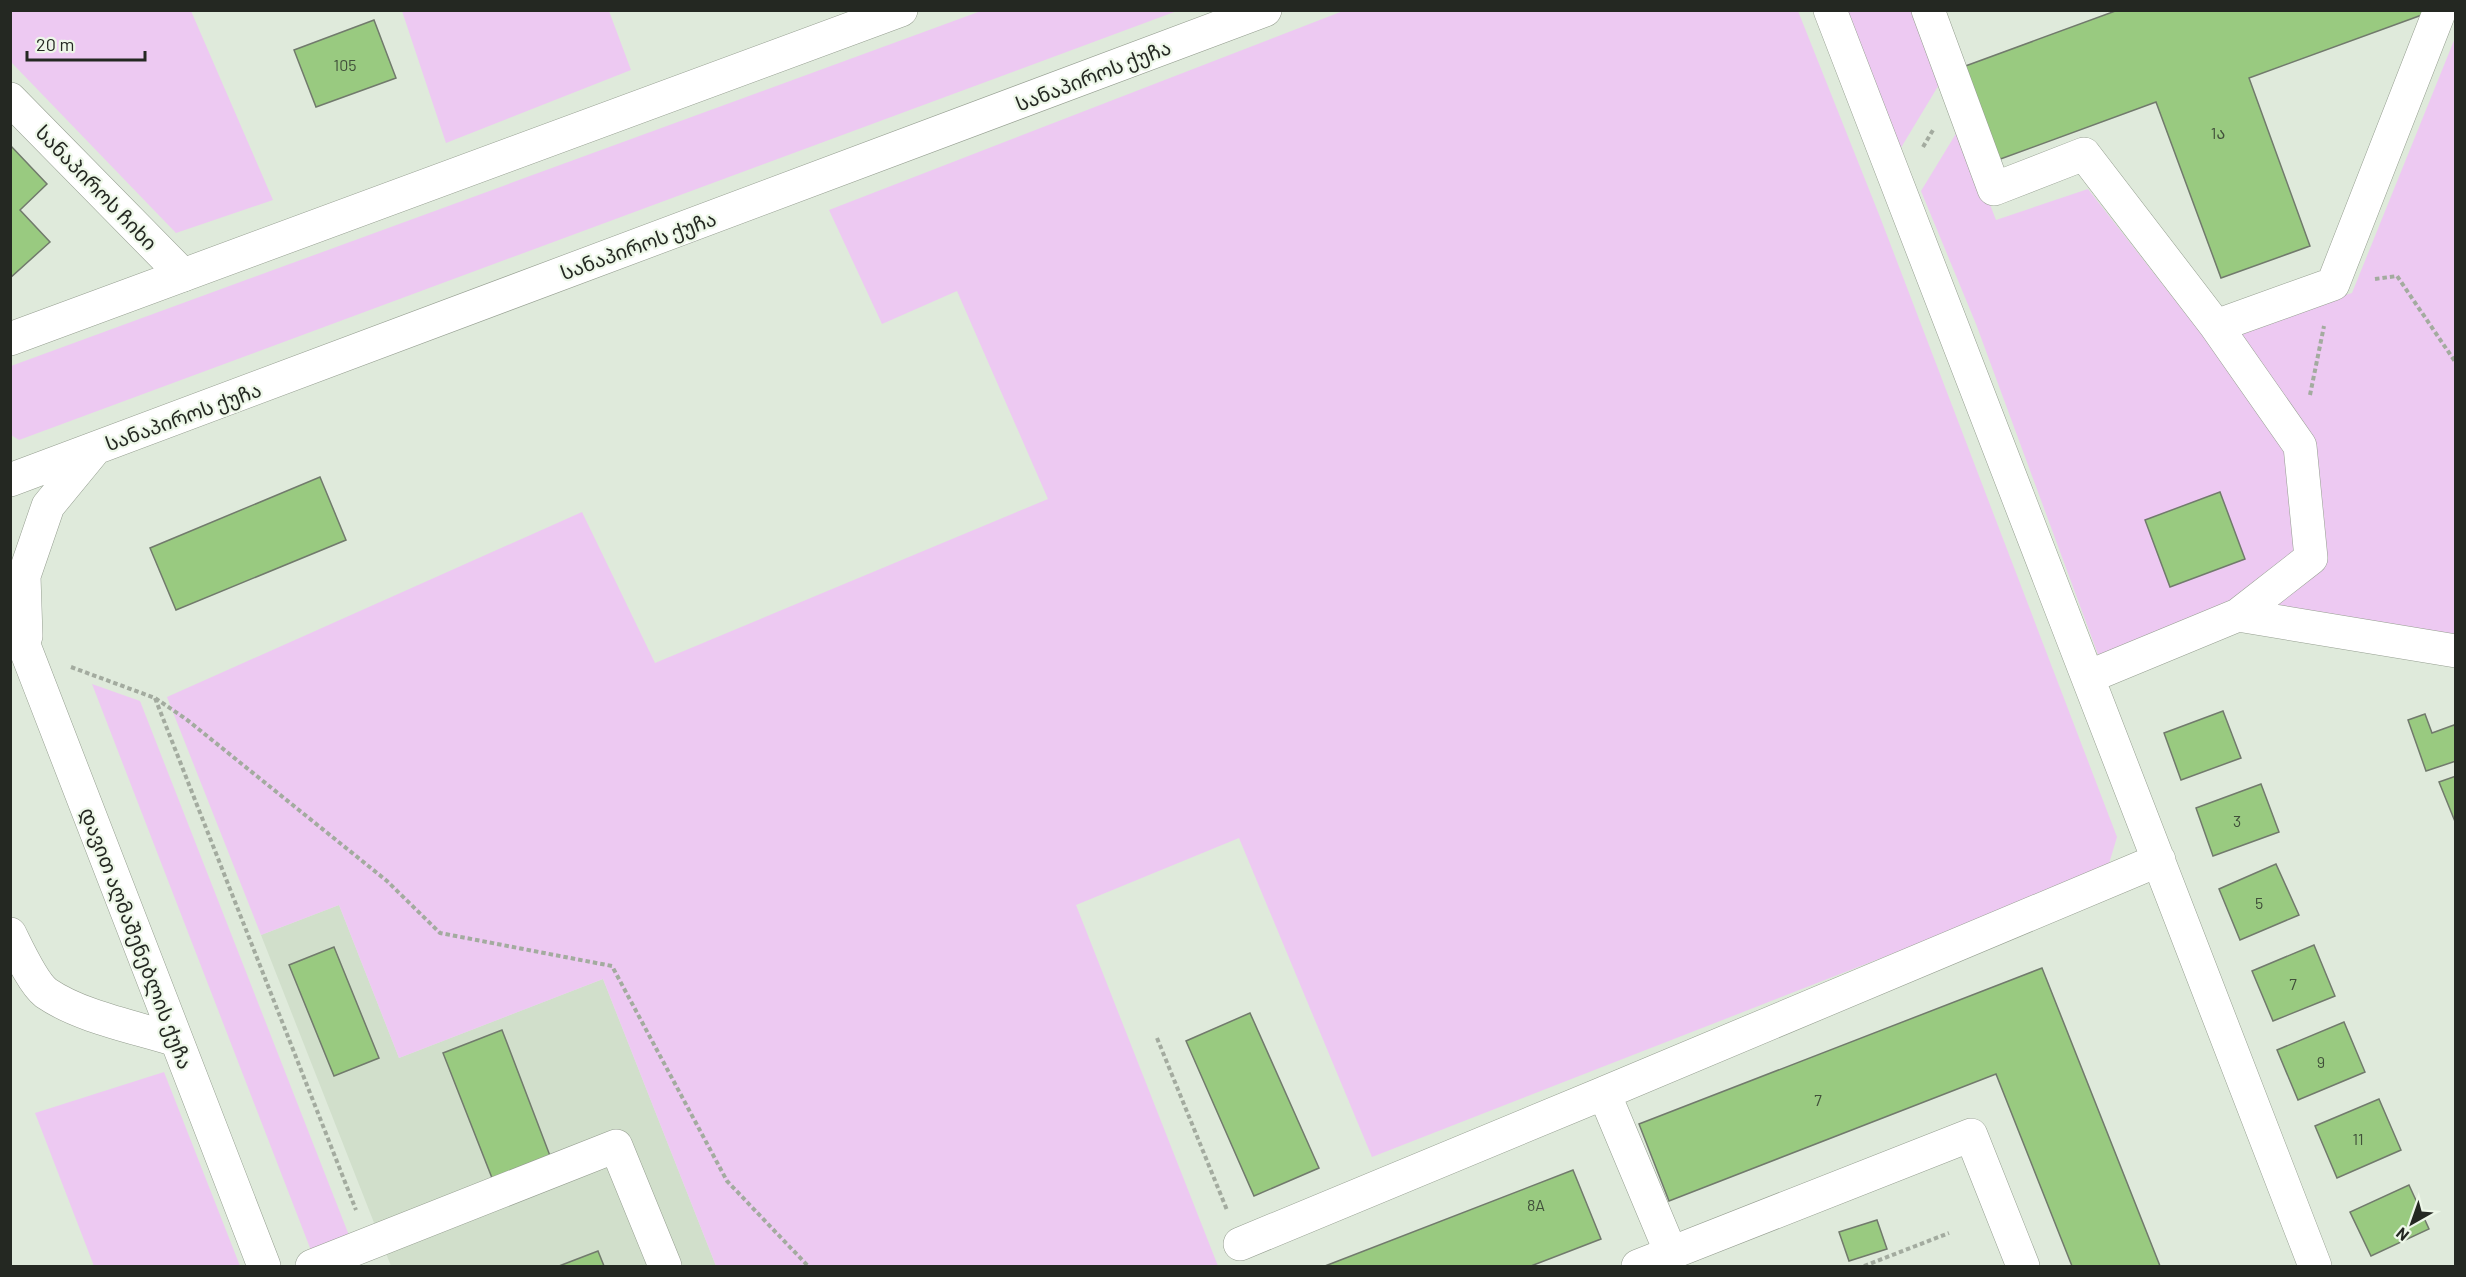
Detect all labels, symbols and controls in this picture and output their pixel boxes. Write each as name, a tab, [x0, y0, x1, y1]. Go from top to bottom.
scale bar	[27, 24, 146, 62]
text: 20 m	[36, 33, 74, 55]
street label: სანაპიროს ქუჩა	[1012, 34, 1174, 117]
house number: 105	[334, 55, 356, 74]
street label: სანაპიროს ჩიხი	[31, 120, 163, 254]
house number: 1ა	[2211, 123, 2225, 142]
street label: სანაპიროს ქუჩა	[557, 206, 720, 285]
street label: სანაპიროს ქუჩა	[102, 377, 265, 456]
street label: დავით აღმაშენებლის ქუჩა	[74, 804, 198, 1073]
house number: 3	[2233, 811, 2241, 830]
house number: 5	[2255, 893, 2263, 912]
house number: 7	[2289, 974, 2297, 993]
house number: 9	[2317, 1052, 2325, 1071]
house number: 7	[1814, 1090, 1822, 1109]
house number: 11	[2352, 1129, 2364, 1148]
north arrow	[2382, 1193, 2442, 1253]
house number: 8A	[1527, 1195, 1545, 1214]
text: N	[2392, 1224, 2412, 1246]

